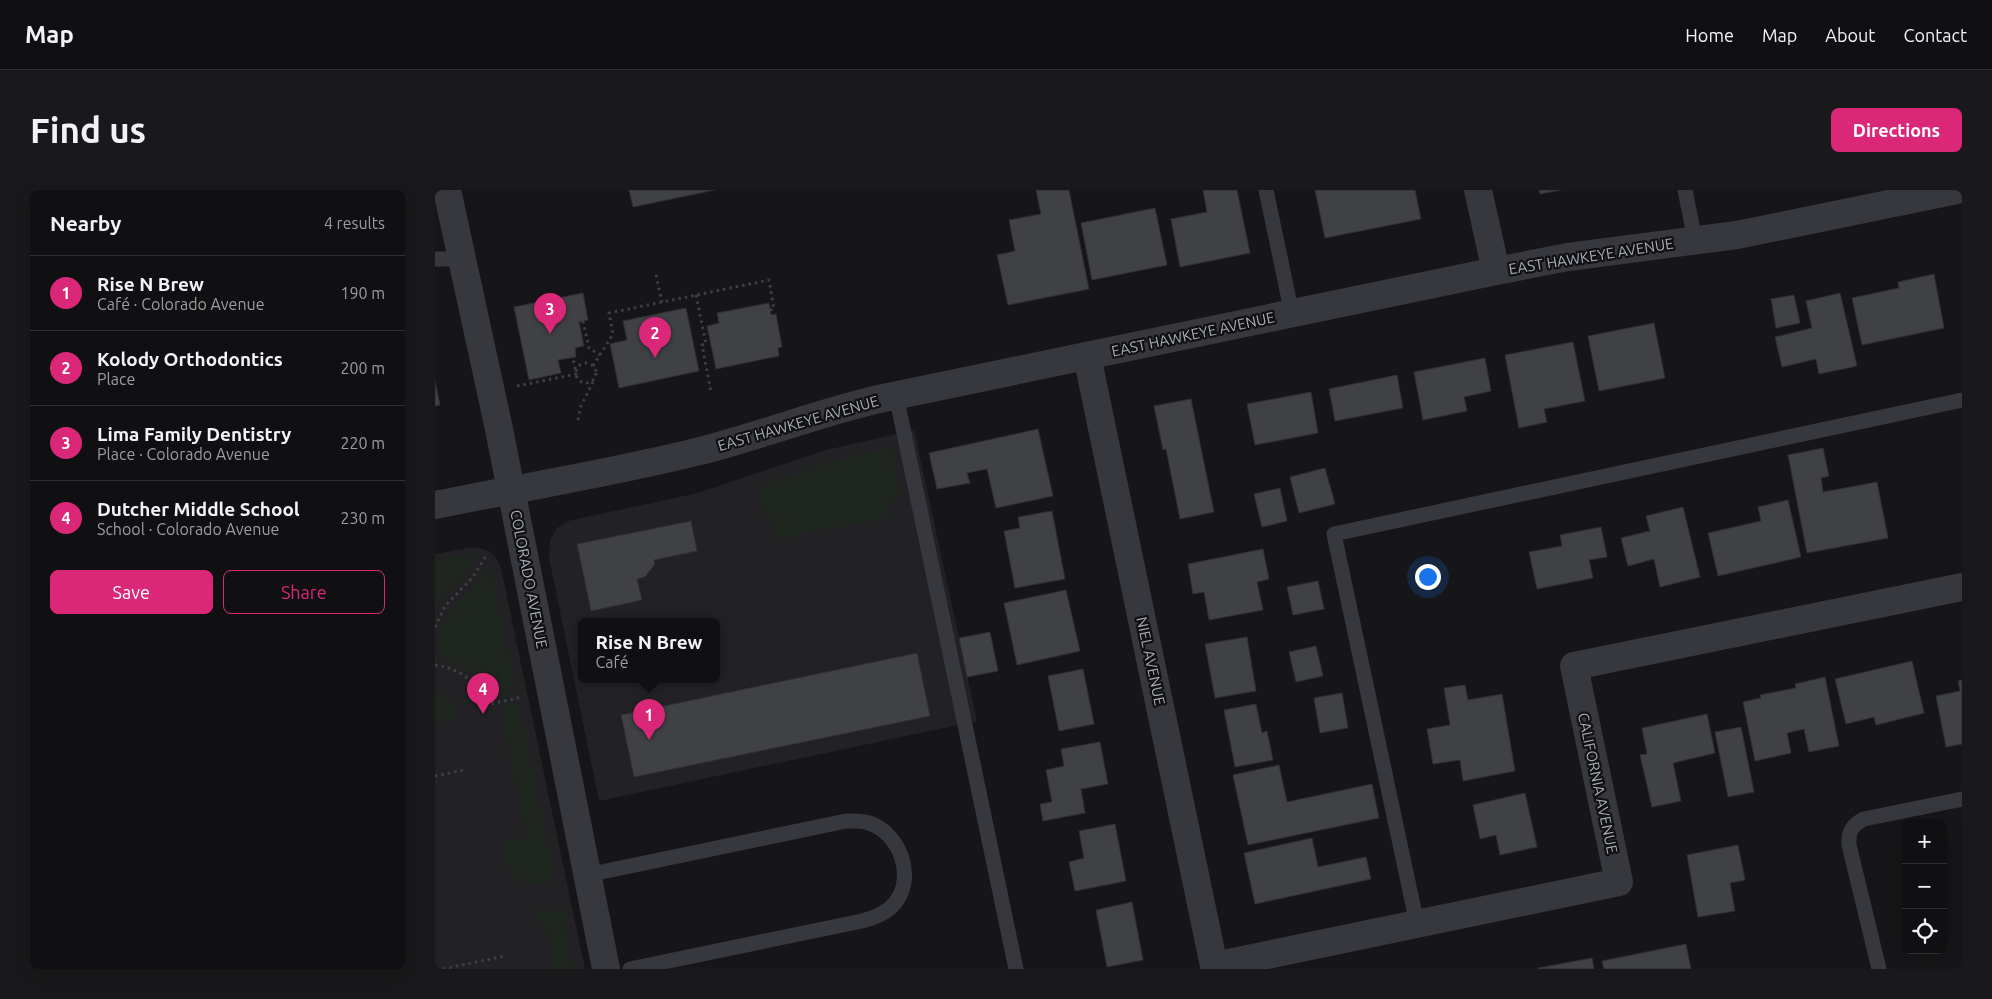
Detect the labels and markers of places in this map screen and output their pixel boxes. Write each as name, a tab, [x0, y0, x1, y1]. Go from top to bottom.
pin: 3	[534, 293, 566, 334]
pin: 2	[639, 317, 671, 358]
pin: 4	[467, 673, 499, 714]
pin: 1	[633, 699, 665, 740]

